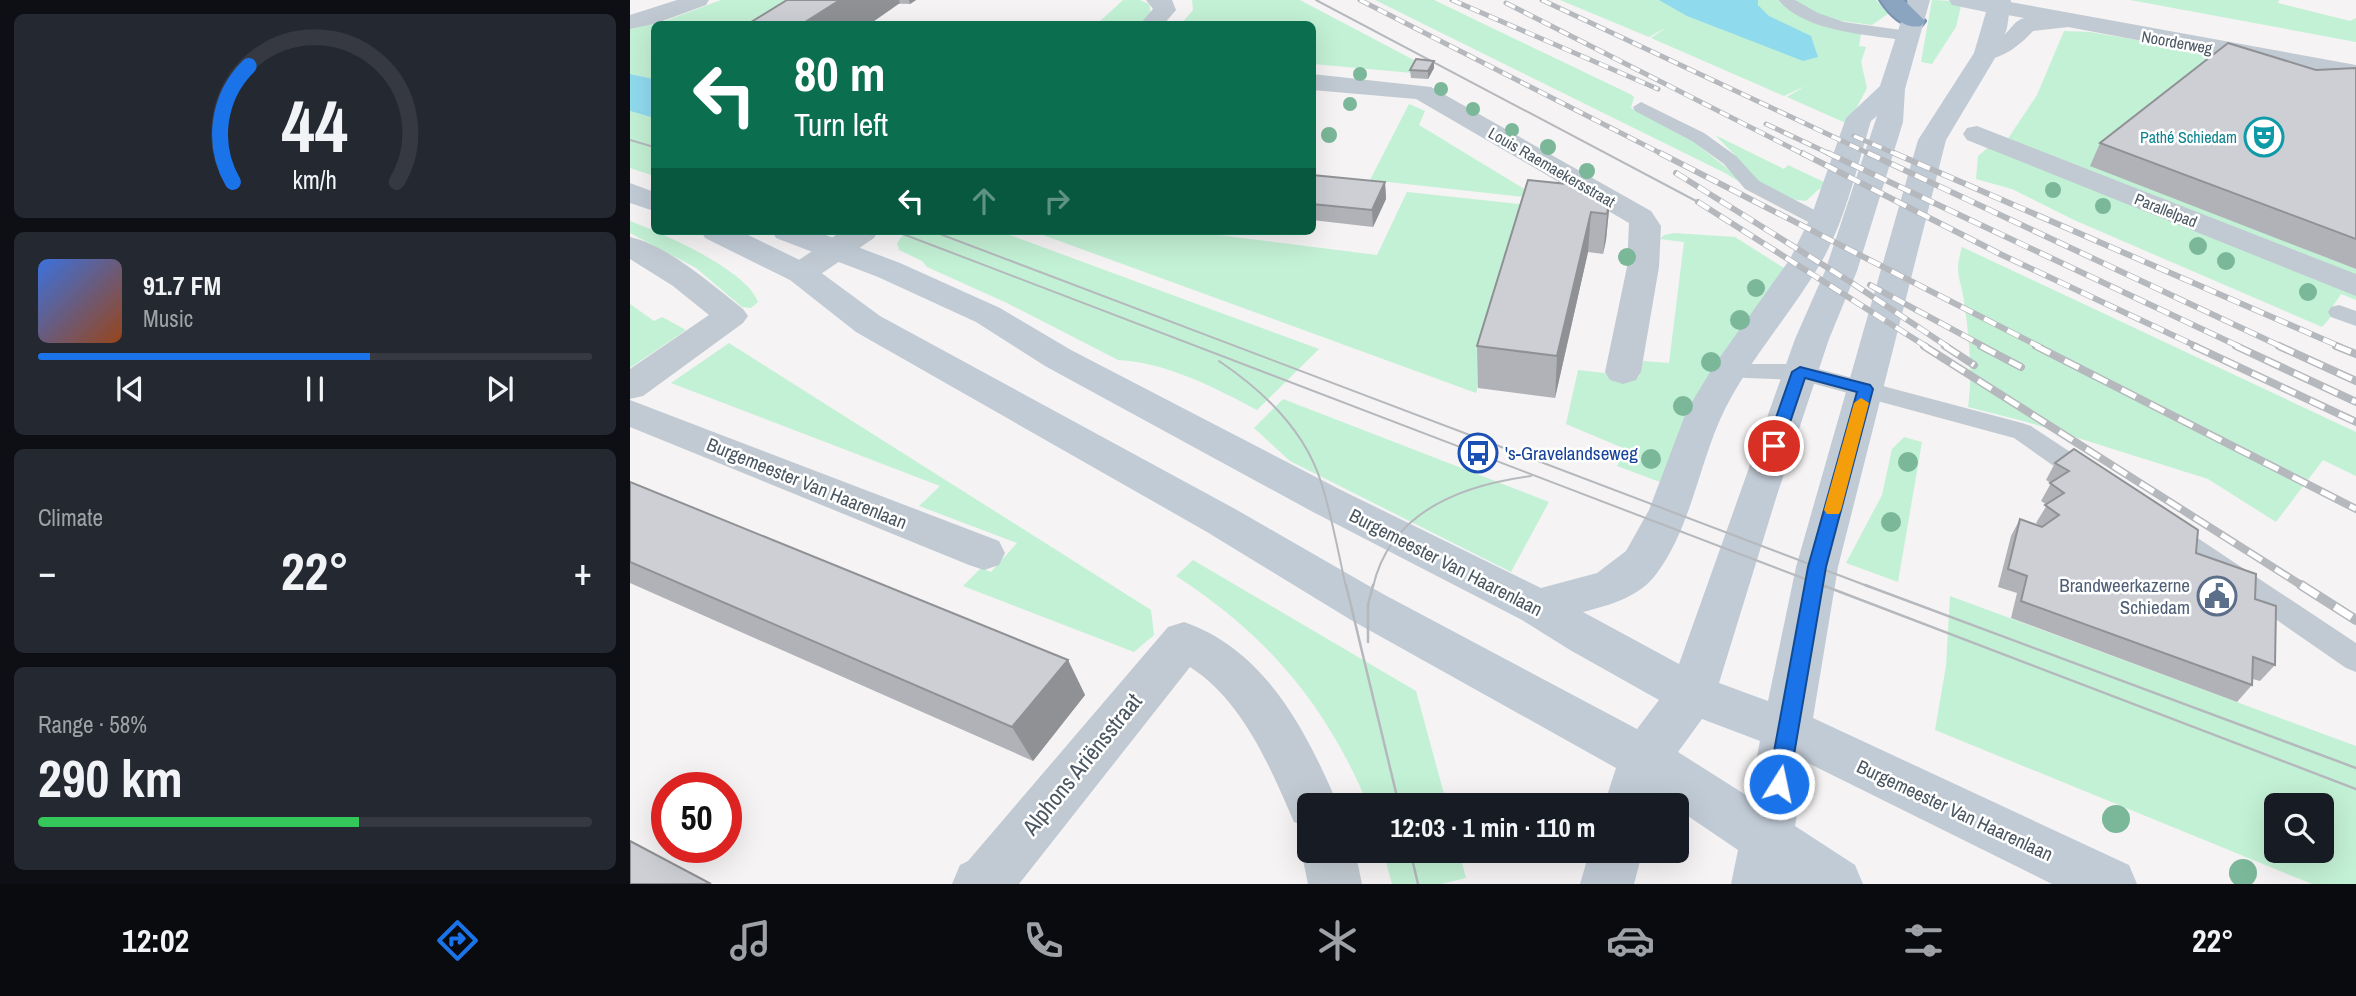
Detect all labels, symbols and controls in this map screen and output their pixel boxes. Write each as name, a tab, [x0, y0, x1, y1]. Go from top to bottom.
street label: Noorderweg	[2140, 25, 2215, 59]
text: 80 m	[794, 40, 886, 106]
icon: left	[679, 49, 770, 140]
text: 44	[282, 77, 348, 175]
text: Turn left	[794, 103, 888, 146]
theatre icon: Pathé Schiedam	[2243, 116, 2285, 158]
street label: Louis Raemaekersstraat	[1485, 122, 1620, 212]
place label: Pathé Schiedam	[2140, 126, 2237, 148]
text: km/h	[293, 163, 337, 197]
icon: left	[892, 182, 930, 220]
icon: ahead	[965, 182, 1003, 220]
icon: right	[1038, 182, 1076, 220]
street label: Parallelpad	[2131, 188, 2201, 232]
text: 91.7 FM	[143, 268, 221, 303]
text: Music	[143, 303, 193, 334]
icon: previous	[111, 370, 149, 408]
icon: pause	[296, 370, 334, 408]
icon: next	[481, 370, 519, 408]
pin	[1744, 416, 1804, 476]
icon: arrive	[1755, 427, 1793, 465]
street label: Burgemeester Van Haarenlaan	[703, 431, 911, 535]
bus stop icon: 's-Gravelandseweg	[1457, 432, 1499, 474]
place label: 's-Gravelandseweg	[1505, 440, 1638, 466]
text: Climate	[38, 502, 103, 533]
street label: Burgemeester Van Haarenlaan	[1345, 502, 1547, 622]
text: 22°	[281, 536, 349, 606]
text: −	[38, 546, 56, 597]
text: +	[574, 546, 592, 597]
place label: Brandweerkazerne Schiedam	[2059, 572, 2190, 620]
public building icon: Brandweerkazerne Schiedam	[2196, 575, 2238, 617]
street label: Alphons Ariënsstraat	[1014, 686, 1148, 842]
text: Range · 58%	[38, 709, 147, 740]
text: 290 km	[38, 743, 183, 813]
position arrow	[1742, 747, 1816, 821]
street label: Burgemeester Van Haarenlaan	[1853, 753, 2057, 867]
speed limit sign: 50	[651, 772, 742, 863]
map controls	[2264, 793, 2334, 863]
button: search	[2264, 793, 2334, 863]
text: 12:03 · 1 min · 110 m	[1390, 810, 1596, 845]
icon: directions	[433, 916, 482, 965]
icon: music	[726, 916, 775, 965]
icon: phone	[1019, 916, 1068, 965]
icon: climate	[1313, 916, 1362, 965]
icon: car	[1606, 916, 1655, 965]
icon: filters	[1899, 916, 1948, 965]
text: 12:02	[122, 919, 189, 962]
text: 22°	[2192, 919, 2234, 962]

